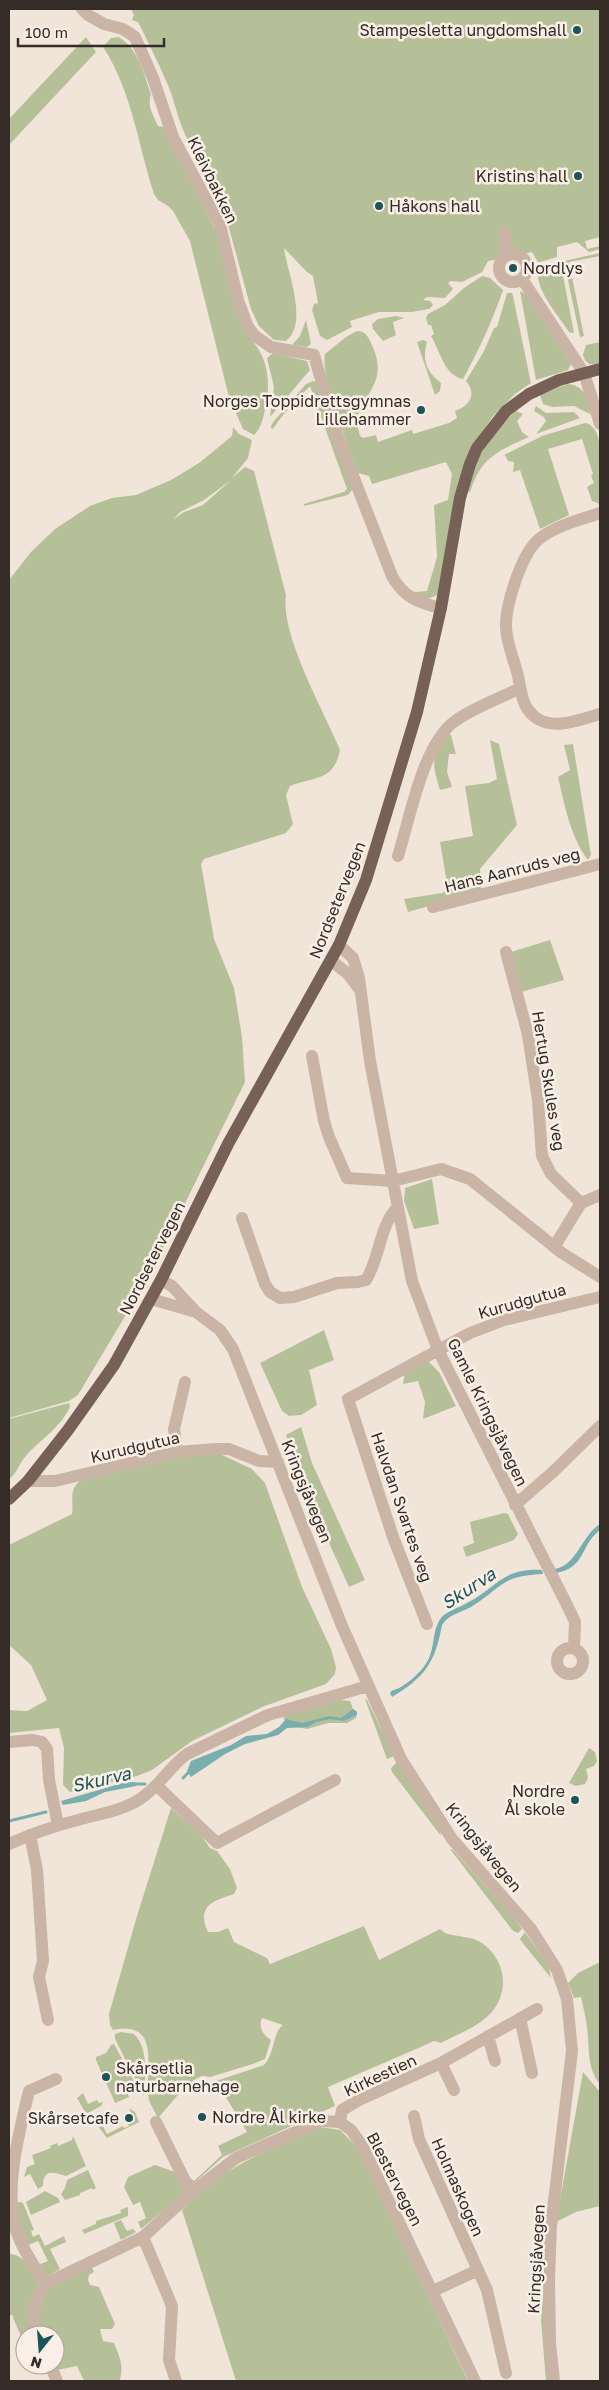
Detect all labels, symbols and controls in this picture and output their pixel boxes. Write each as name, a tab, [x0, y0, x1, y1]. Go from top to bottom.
scale bar	[18, 15, 164, 47]
place label: Stampesletta ungdomshall	[359, 20, 567, 40]
text: 100 m	[25, 23, 68, 41]
marker: Stampesletta ungdomshall	[571, 24, 583, 36]
street label: Kleivbakken	[183, 133, 243, 227]
place label: Kristins hall	[476, 166, 568, 186]
marker: Kristins hall	[572, 170, 584, 182]
place label: Håkons hall	[389, 196, 480, 216]
marker: Håkons hall	[373, 200, 385, 212]
place label: Nordlys	[523, 258, 583, 278]
marker: Nordlys	[507, 262, 519, 274]
place label: Norges Toppidrettsgymnas Lillehammer	[203, 391, 411, 429]
marker: Norges Toppidrettsgymnas Lillehammer	[415, 404, 427, 416]
street label: Nordsetervegen	[304, 838, 370, 962]
street label: Hans Aanruds veg	[442, 843, 582, 897]
street label: Hertug Skules veg	[528, 1010, 570, 1152]
street label: Nordsetervegen	[115, 1198, 189, 1318]
street label: Kurudgutua	[476, 1279, 568, 1323]
street label: Gamle Kringsjåvegen	[443, 1335, 533, 1489]
street label: Kurudgutua	[89, 1427, 181, 1467]
street label: Halvdan Svartes veg	[367, 1429, 437, 1585]
street label: Kringsjåvegen	[277, 1436, 337, 1546]
water label: Skurva	[437, 1562, 500, 1614]
water label: Skurva	[69, 1761, 133, 1796]
place label: Nordre Ål skole	[504, 1781, 565, 1819]
marker: Nordre Ål skole	[569, 1794, 581, 1806]
street label: Kringsjåvegen	[442, 1798, 526, 1896]
street label: Kirkestien	[340, 2049, 420, 2101]
place label: Skårsetlia naturbarnehage	[116, 2058, 239, 2096]
marker: Skårsetlia naturbarnehage	[100, 2071, 112, 2083]
place label: Nordre Ål kirke	[212, 2107, 326, 2127]
place label: Skårsetcafe	[28, 2108, 119, 2128]
marker: Nordre Ål kirke	[196, 2111, 208, 2123]
marker: Skårsetcafe	[123, 2112, 135, 2124]
street label: Blestervegen	[363, 2129, 427, 2229]
street label: Holmaskogen	[427, 2135, 489, 2239]
street label: Kringsjåvegen	[523, 2204, 549, 2314]
north arrow	[15, 2325, 65, 2375]
text: N	[28, 2353, 44, 2373]

